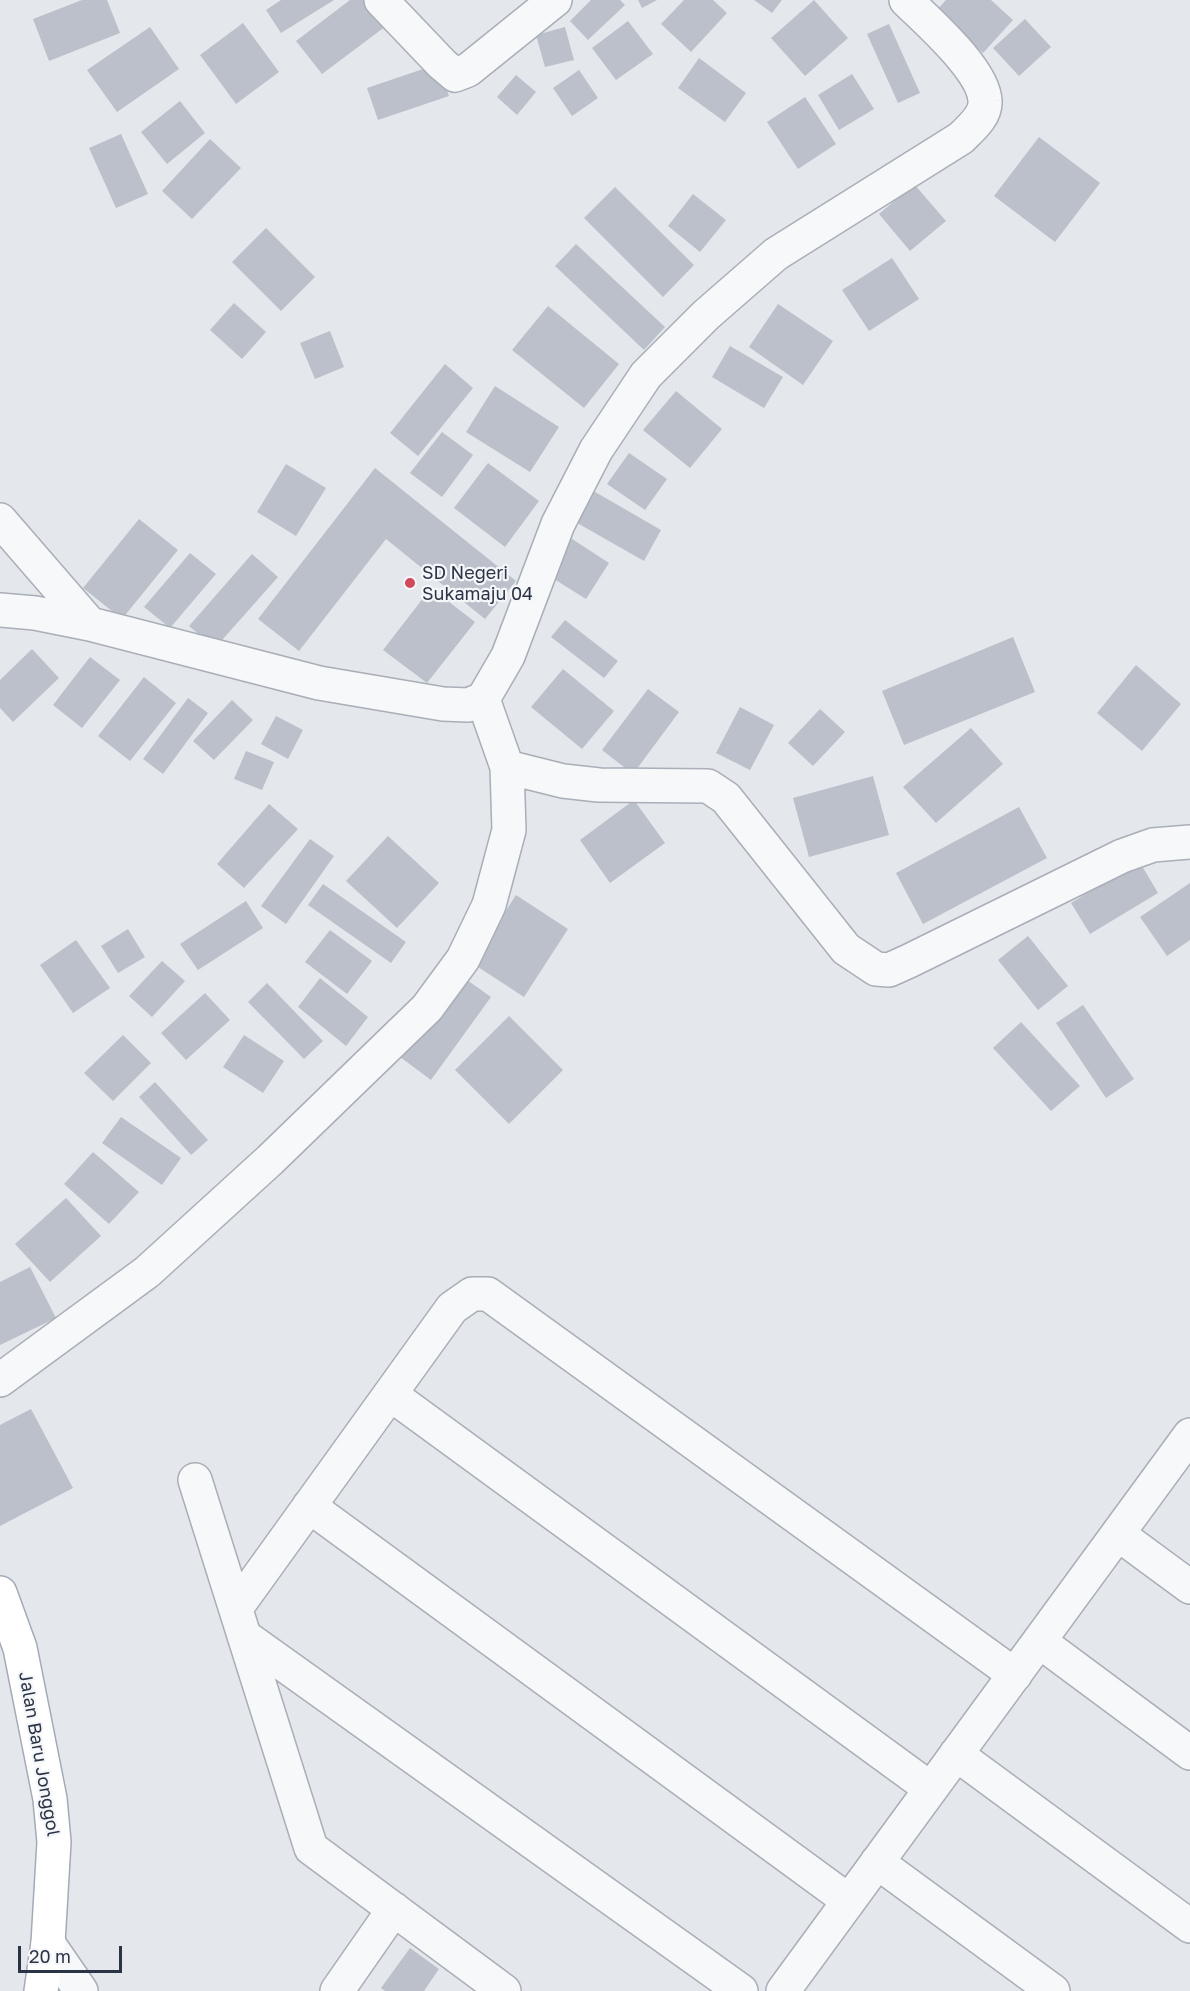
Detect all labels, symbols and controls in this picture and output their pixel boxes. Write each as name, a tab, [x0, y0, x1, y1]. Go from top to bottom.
place label: SD Negeri Sukamaju 04	[422, 562, 533, 604]
marker: SD Negeri Sukamaju 04	[403, 576, 417, 590]
street label: Jalan Baru Jonggol	[14, 1670, 64, 1838]
scale bar	[21, 1934, 124, 1972]
text: 20 m	[29, 1945, 71, 1967]

